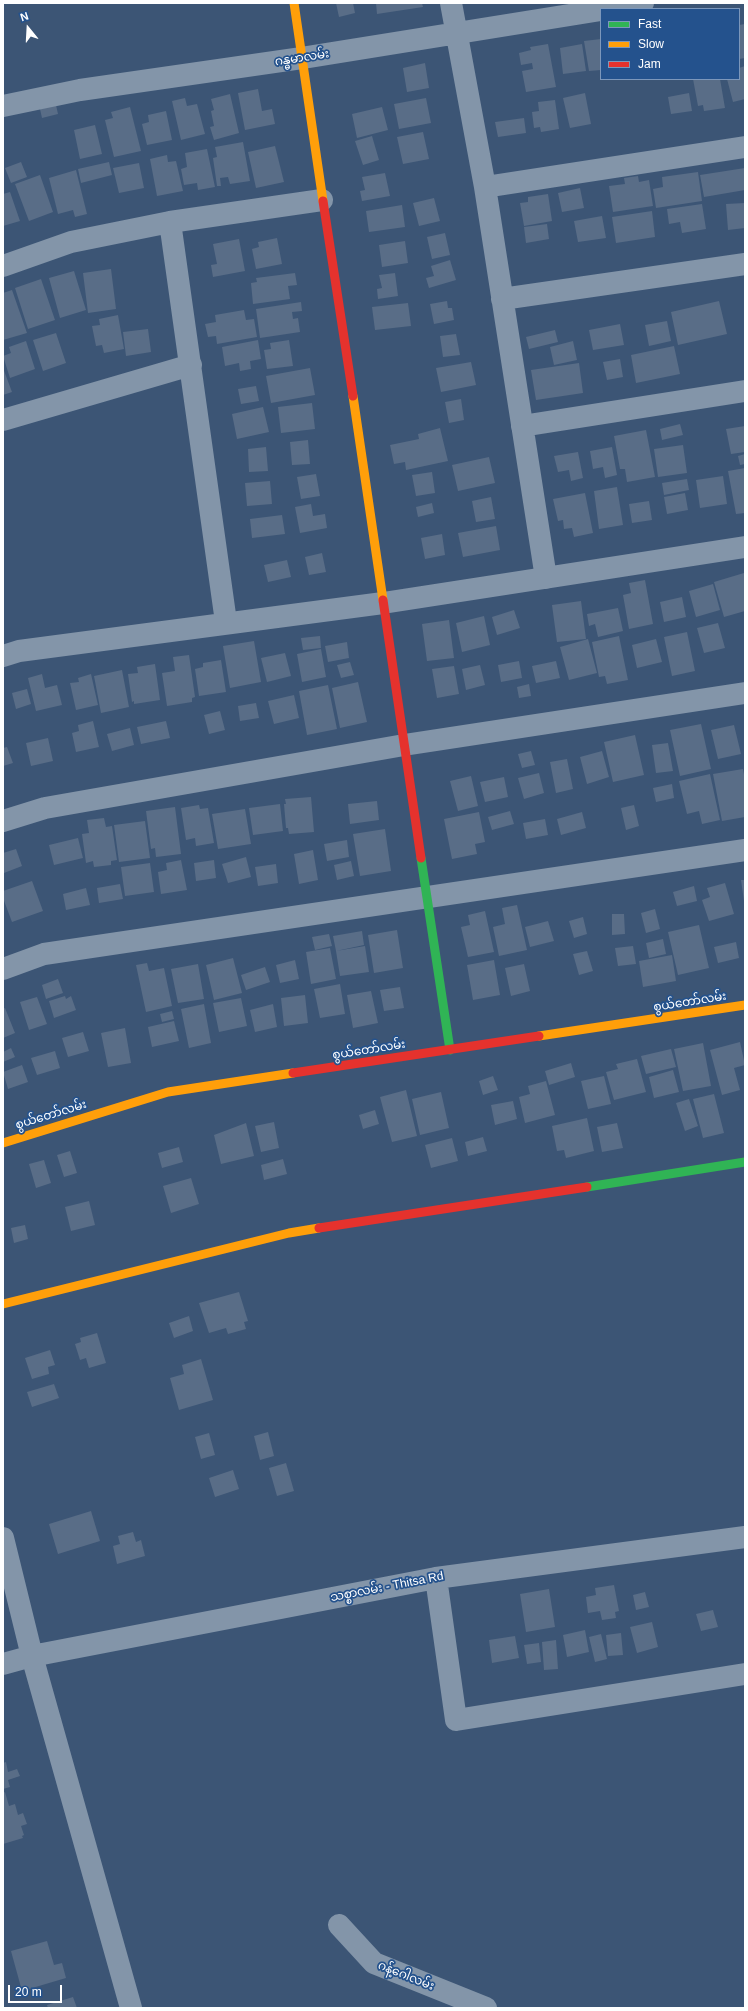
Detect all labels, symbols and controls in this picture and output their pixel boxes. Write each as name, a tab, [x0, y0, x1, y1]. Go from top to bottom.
north arrow	[8, 8, 48, 48]
legend	[600, 8, 740, 80]
text: N	[19, 10, 30, 24]
text: Fast	[638, 17, 661, 31]
text: Slow	[638, 37, 664, 51]
street label: ဂန္ဓမာလမ်း	[274, 47, 330, 69]
text: Jam	[638, 57, 661, 71]
street label: စွယ်တော်လမ်း	[652, 989, 728, 1015]
street label: စွယ်တော်လမ်း	[331, 1037, 407, 1063]
street label: စွယ်တော်လမ်း	[14, 1097, 88, 1133]
street label: သစ္စာလမ်း - Thitsa Rd	[329, 1569, 445, 1605]
street label: ဂန့်ဂေါလမ်း	[376, 1958, 436, 1994]
scale bar	[10, 1977, 64, 2003]
text: 20 m	[15, 1985, 42, 1999]

